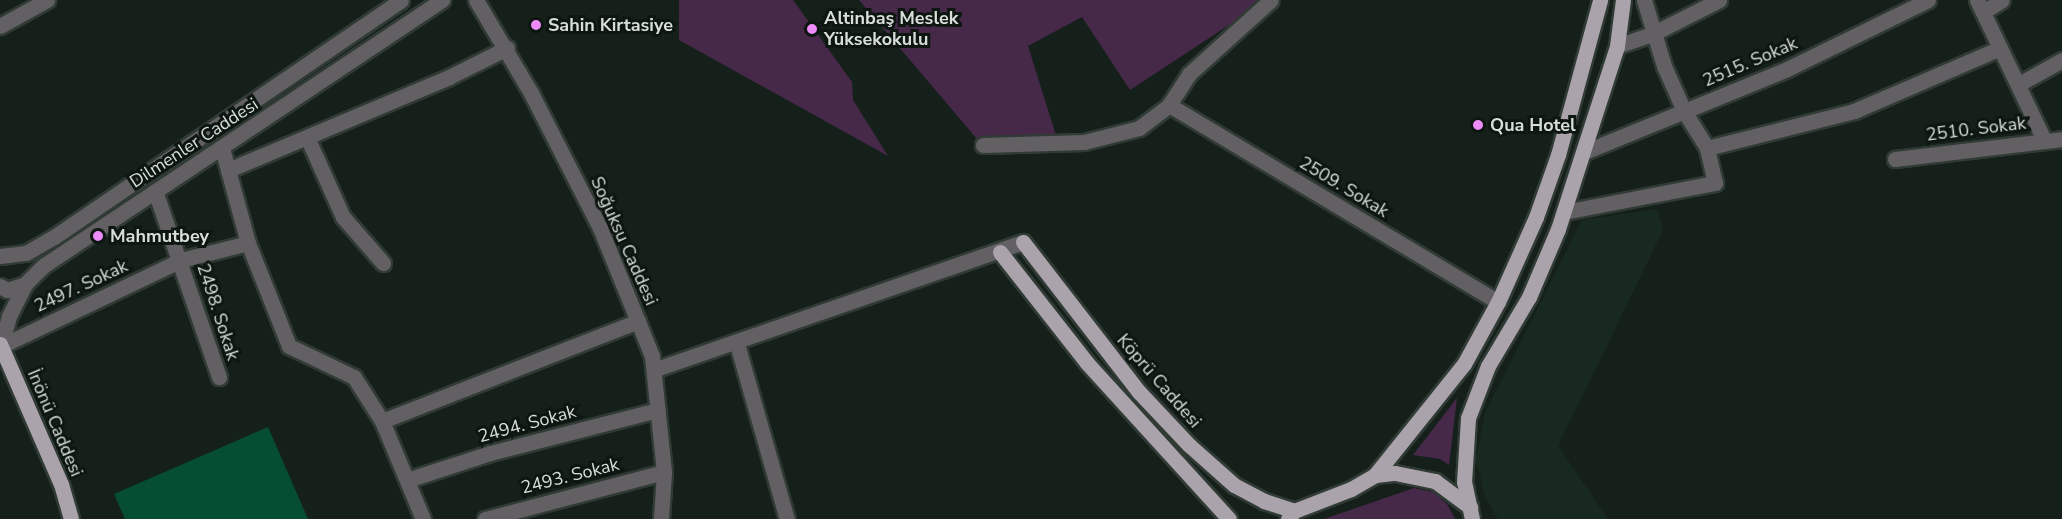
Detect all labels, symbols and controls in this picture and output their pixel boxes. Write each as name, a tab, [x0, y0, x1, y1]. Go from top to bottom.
place label: Altinbaş Meslek Yüksekokulu	[824, 8, 958, 50]
place label: Sahin Kirtasiye	[548, 14, 673, 36]
marker: Sahin Kirtasiye	[529, 18, 543, 32]
marker: Altinbaş Meslek Yüksekokulu	[805, 22, 819, 36]
street label: 2515. Sokak	[1700, 32, 1800, 92]
street label: Dilmenler Caddesi	[126, 93, 262, 193]
street label: 2510. Sokak	[1925, 112, 2027, 146]
place label: Qua Hotel	[1490, 114, 1576, 136]
marker: Qua Hotel	[1471, 118, 1485, 132]
street label: 2509. Sokak	[1295, 152, 1393, 222]
street label: Soğuksu Caddesi	[586, 173, 662, 309]
place label: Mahmutbey	[110, 225, 209, 247]
marker: Mahmutbey	[91, 229, 105, 243]
street label: 2497. Sokak	[31, 255, 131, 317]
street label: 2498. Sokak	[192, 261, 244, 363]
street label: Köprü Caddesi	[1112, 330, 1206, 432]
street label: İnönü Caddesi	[23, 366, 87, 480]
street label: 2494. Sokak	[476, 401, 578, 447]
street label: 2493. Sokak	[519, 453, 621, 499]

